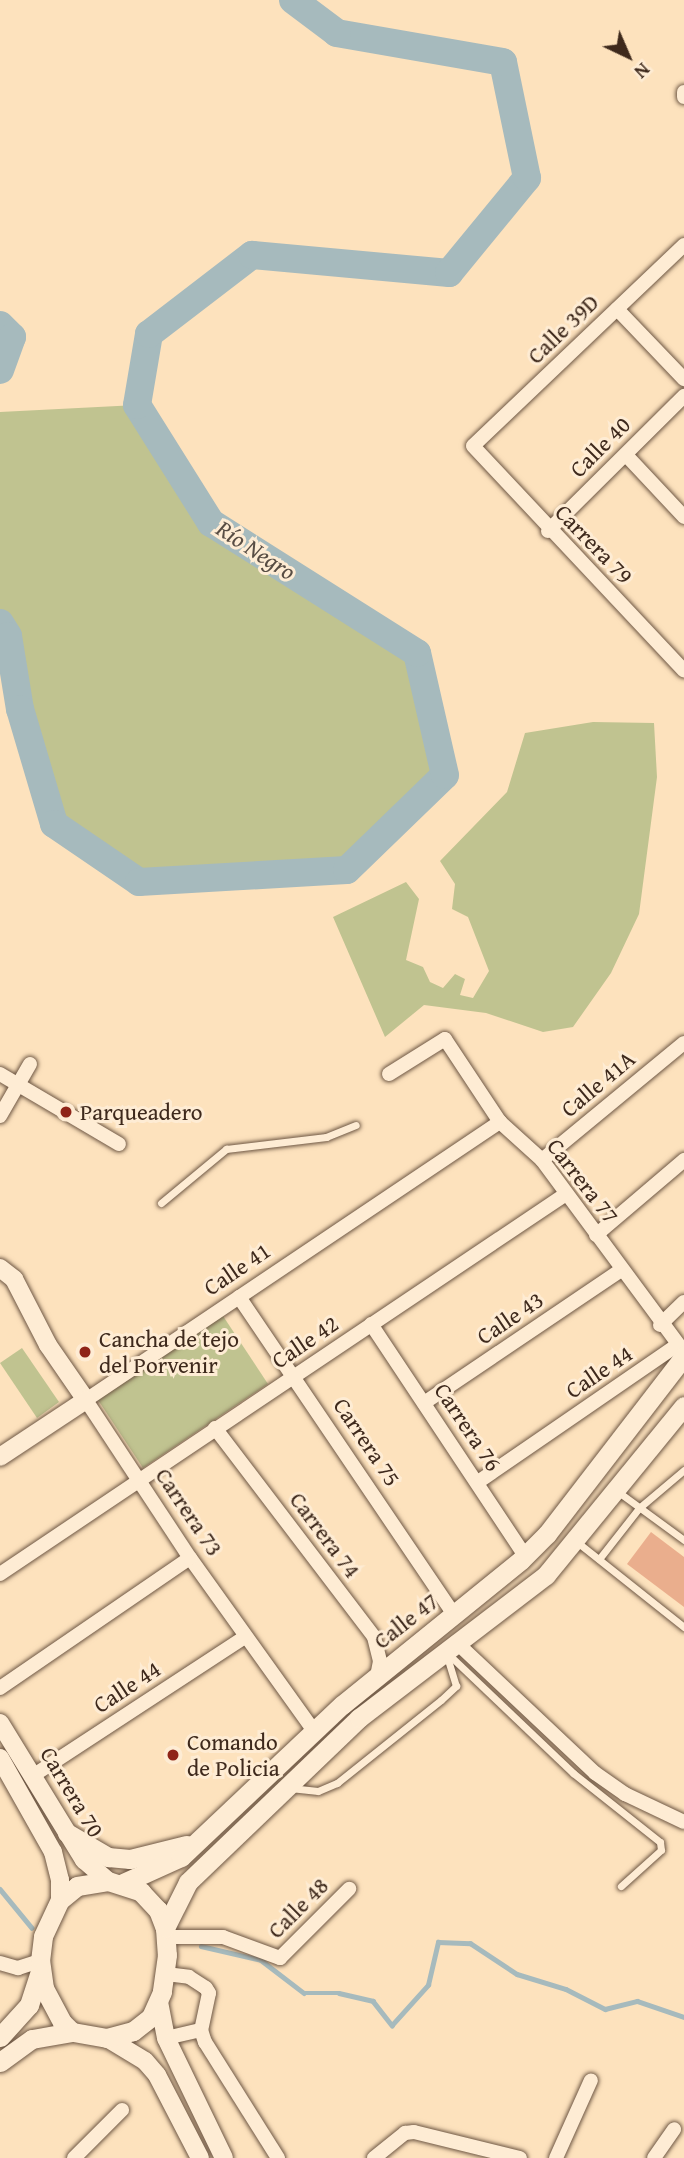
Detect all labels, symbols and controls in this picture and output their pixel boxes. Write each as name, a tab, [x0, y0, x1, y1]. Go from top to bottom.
north arrow	[593, 21, 663, 91]
text: N	[628, 57, 657, 86]
street label: Calle 39D	[522, 288, 604, 370]
street label: Calle 40	[564, 411, 636, 483]
street label: Carrera 79	[549, 498, 639, 590]
water label: Río Negro	[211, 514, 301, 586]
street label: Calle 41A	[555, 1045, 641, 1123]
place label: Parqueadero	[80, 1098, 203, 1126]
marker: Parqueadero	[58, 1104, 74, 1120]
street label: Carrera 77	[541, 1133, 625, 1229]
street label: Calle 41	[198, 1237, 276, 1301]
street label: Calle 43	[471, 1286, 549, 1350]
street label: Calle 42	[266, 1310, 344, 1374]
place label: Cancha de tejo del Porvenir	[99, 1325, 239, 1379]
street label: Calle 44	[560, 1340, 638, 1404]
marker: Cancha de tejo del Porvenir	[77, 1344, 93, 1360]
street label: Carrera 76	[429, 1378, 507, 1476]
street label: Carrera 75	[328, 1393, 406, 1491]
street label: Carrera 73	[150, 1463, 228, 1561]
street label: Carrera 74	[284, 1487, 366, 1583]
street label: Calle 47	[368, 1587, 444, 1655]
street label: Calle 44	[88, 1655, 166, 1719]
place label: Comando de Policia	[187, 1728, 280, 1782]
street label: Carrera 70	[34, 1742, 110, 1842]
marker: Comando de Policia	[165, 1747, 181, 1763]
street label: Calle 48	[262, 1872, 334, 1944]

